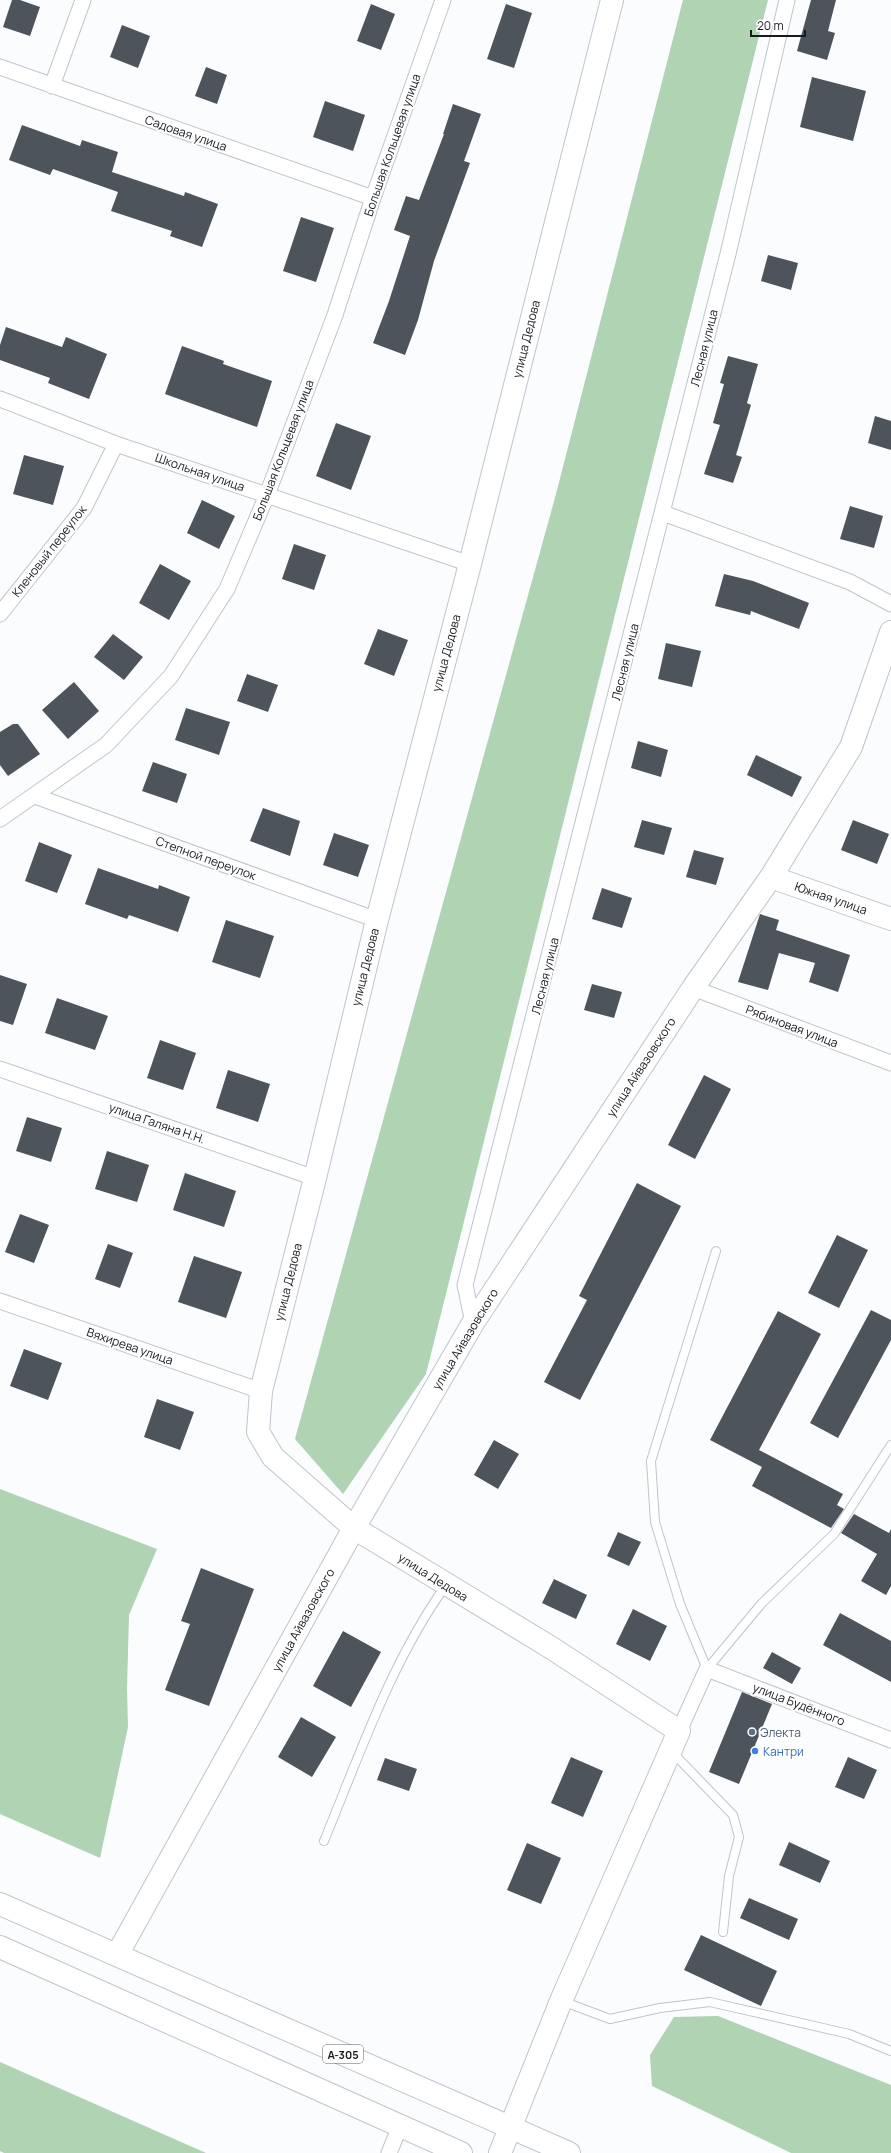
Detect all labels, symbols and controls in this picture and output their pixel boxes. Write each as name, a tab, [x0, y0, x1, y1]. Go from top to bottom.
scale bar	[751, 12, 805, 38]
text: 20 m	[757, 17, 784, 34]
street label: Большая Кольцевая улица	[360, 71, 424, 219]
street label: Садовая улица	[143, 111, 229, 155]
street label: улица Дедова	[508, 298, 544, 380]
street label: Лесная улица	[686, 308, 722, 388]
street label: Большая Кольцевая улица	[248, 377, 318, 523]
street label: Школьная улица	[153, 449, 247, 495]
street label: Кленовый переулок	[8, 501, 91, 600]
street label: улица Дедова	[427, 612, 465, 694]
street label: Лесная улица	[607, 622, 643, 702]
street label: Степной переулок	[153, 832, 260, 884]
street label: Южная улица	[792, 878, 870, 918]
street label: улица Дедова	[347, 926, 383, 1008]
street label: Лесная улица	[527, 936, 563, 1016]
street label: Рябиновая улица	[743, 1001, 841, 1051]
street label: улица Айвазовского	[602, 1014, 680, 1120]
street label: улица Галяна Н.Н.	[107, 1099, 207, 1147]
street label: улица Дедова	[270, 1241, 306, 1323]
street label: улица Айвазовского	[428, 1285, 502, 1393]
street label: Вяхирева улица	[84, 1323, 176, 1369]
street label: улица Дедова	[395, 1549, 471, 1605]
street label: улица Айвазовского	[268, 1565, 338, 1675]
street label: улица Будённого	[750, 1679, 848, 1729]
place label: Электа	[760, 1724, 801, 1741]
marker: Электа	[747, 1727, 757, 1737]
place label: Кантри	[763, 1743, 804, 1760]
marker: Кантри	[750, 1746, 760, 1756]
road number: А-305	[323, 2045, 363, 2063]

